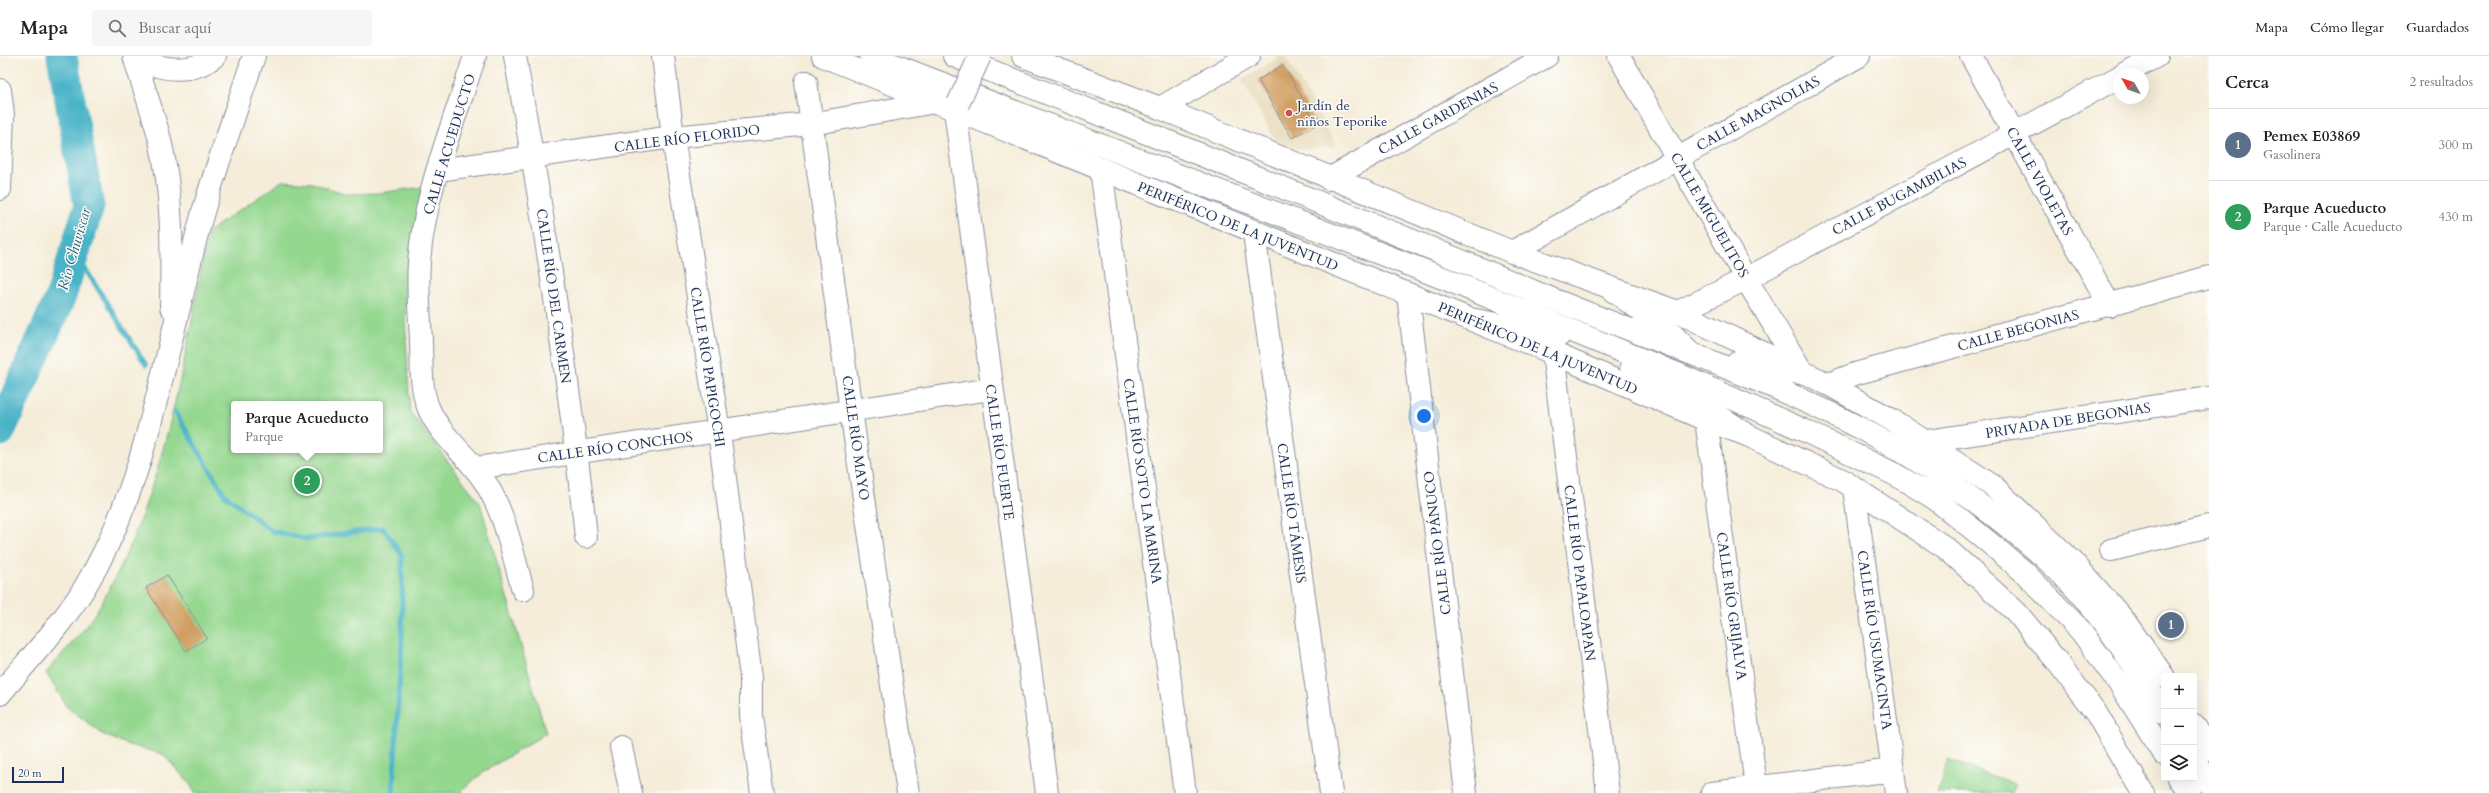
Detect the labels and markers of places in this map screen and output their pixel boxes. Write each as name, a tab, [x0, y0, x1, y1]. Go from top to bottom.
place label: Jardín de niños Teporike	[1295, 96, 1387, 131]
marker: Jardín de niños Teporike	[1284, 108, 1294, 118]
pin: 2	[294, 466, 320, 496]
pin: 1	[2158, 610, 2184, 640]

